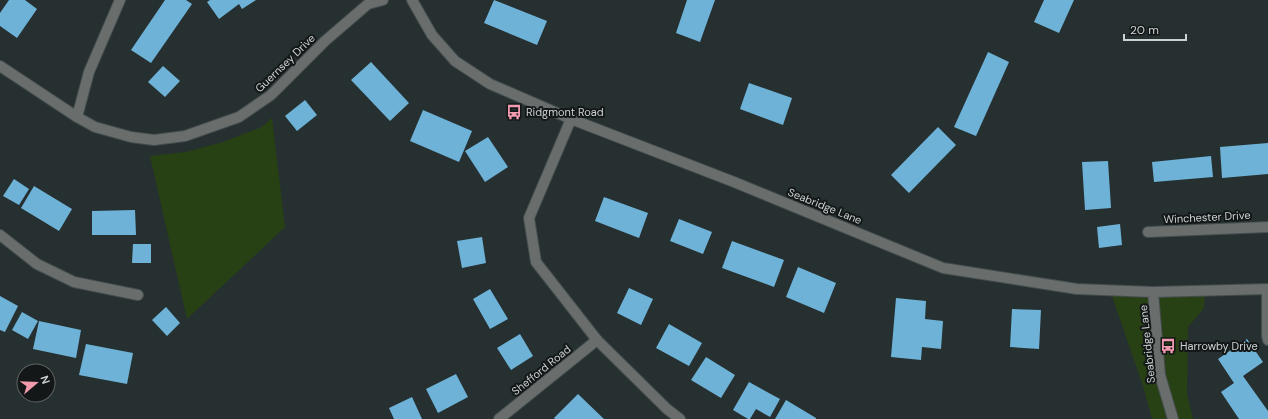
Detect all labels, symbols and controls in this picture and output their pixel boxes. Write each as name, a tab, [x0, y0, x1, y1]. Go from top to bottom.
scale bar	[1124, 16, 1186, 42]
text: 20 m	[1130, 22, 1159, 38]
street label: Guernsey Drive	[252, 31, 318, 95]
bus stop icon: Ridgmont Road	[505, 103, 523, 121]
place label: Ridgmont Road	[526, 105, 604, 119]
street label: Seabridge Lane	[786, 185, 864, 227]
street label: Winchester Drive	[1163, 208, 1251, 226]
street label: Seabridge Lane	[1136, 304, 1158, 384]
bus stop icon: Harrowby Drive	[1159, 337, 1177, 355]
place label: Harrowby Drive	[1180, 339, 1258, 353]
street label: Shefford Road	[509, 342, 573, 398]
north arrow	[16, 363, 56, 403]
text: N	[38, 374, 53, 386]

